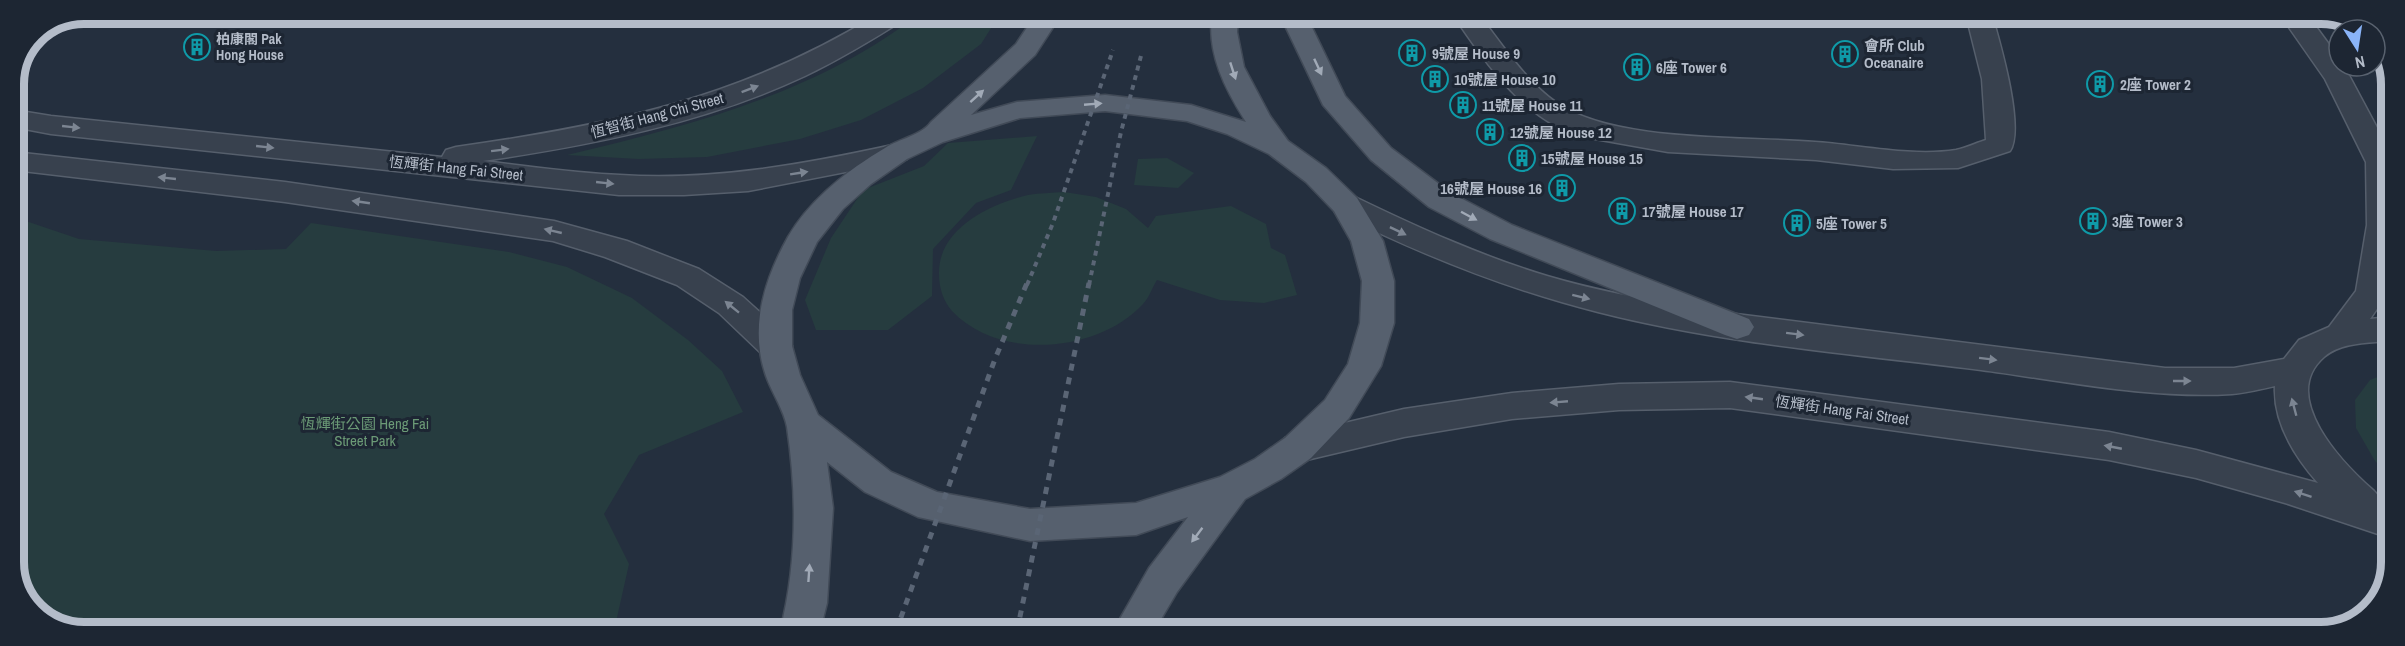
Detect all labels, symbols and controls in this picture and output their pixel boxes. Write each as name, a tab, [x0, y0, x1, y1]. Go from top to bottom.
north arrow	[2327, 18, 2387, 78]
place label: 柏康閣 Pak Hong House	[216, 30, 284, 64]
building icon: 柏康閣 Pak Hong House	[182, 32, 212, 62]
place label: 會所 Club Oceanaire	[1864, 35, 1925, 73]
building icon: 9號屋 House 9	[1397, 38, 1427, 68]
building icon: 會所 Club Oceanaire	[1830, 39, 1860, 69]
place label: 9號屋 House 9	[1432, 43, 1520, 64]
text: N	[2353, 51, 2367, 74]
building icon: 6座 Tower 6	[1622, 52, 1652, 82]
place label: 6座 Tower 6	[1656, 57, 1727, 78]
one-way arrow	[1314, 59, 1323, 76]
one-way arrow	[1229, 62, 1239, 80]
building icon: 10號屋 House 10	[1420, 64, 1450, 94]
place label: 10號屋 House 10	[1454, 69, 1556, 90]
building icon: 2座 Tower 2	[2085, 69, 2115, 99]
place label: 2座 Tower 2	[2120, 74, 2191, 95]
one-way arrow	[741, 83, 759, 93]
street label: 恆智街 Hang Chi Street	[588, 87, 726, 143]
one-way arrow	[969, 90, 984, 103]
building icon: 11號屋 House 11	[1448, 90, 1478, 120]
place label: 11號屋 House 11	[1482, 95, 1583, 116]
one-way arrow	[1083, 99, 1102, 109]
building icon: 12號屋 House 12	[1475, 117, 1505, 147]
one-way arrow	[62, 122, 81, 132]
place label: 12號屋 House 12	[1510, 122, 1612, 143]
one-way arrow	[256, 142, 275, 152]
building icon: 15號屋 House 15	[1507, 143, 1537, 173]
one-way arrow	[490, 145, 509, 154]
place label: 15號屋 House 15	[1541, 148, 1643, 169]
street label: 恆輝街 Hang Fai Street	[388, 151, 525, 186]
one-way arrow	[789, 168, 808, 177]
building icon: 16號屋 House 16	[1547, 173, 1577, 203]
one-way arrow	[158, 174, 177, 183]
place label: 16號屋 House 16	[1440, 178, 1542, 199]
one-way arrow	[595, 179, 614, 188]
building icon: 17號屋 House 17	[1607, 196, 1637, 226]
one-way arrow	[351, 198, 370, 207]
place label: 17號屋 House 17	[1642, 201, 1744, 222]
building icon: 3座 Tower 3	[2078, 206, 2108, 236]
building icon: 5座 Tower 5	[1782, 208, 1812, 238]
one-way arrow	[1461, 211, 1478, 221]
place label: 3座 Tower 3	[2112, 211, 2183, 232]
place label: 5座 Tower 5	[1816, 213, 1887, 234]
one-way arrow	[544, 226, 563, 236]
one-way arrow	[1389, 226, 1407, 236]
one-way arrow	[1572, 292, 1591, 302]
one-way arrow	[724, 301, 739, 313]
one-way arrow	[1785, 330, 1804, 339]
one-way arrow	[1979, 354, 1998, 363]
one-way arrow	[2172, 376, 2191, 386]
street label: 恆輝街 Hang Fai Street	[1774, 390, 1911, 430]
one-way arrow	[1744, 393, 1763, 402]
one-way arrow	[1550, 397, 1569, 407]
one-way arrow	[2289, 398, 2298, 416]
park label: 恆輝街公園 Heng Fai Street Park	[301, 413, 429, 451]
one-way arrow	[2104, 442, 2123, 451]
one-way arrow	[2294, 488, 2312, 498]
one-way arrow	[1190, 527, 1203, 543]
one-way arrow	[804, 564, 814, 583]

